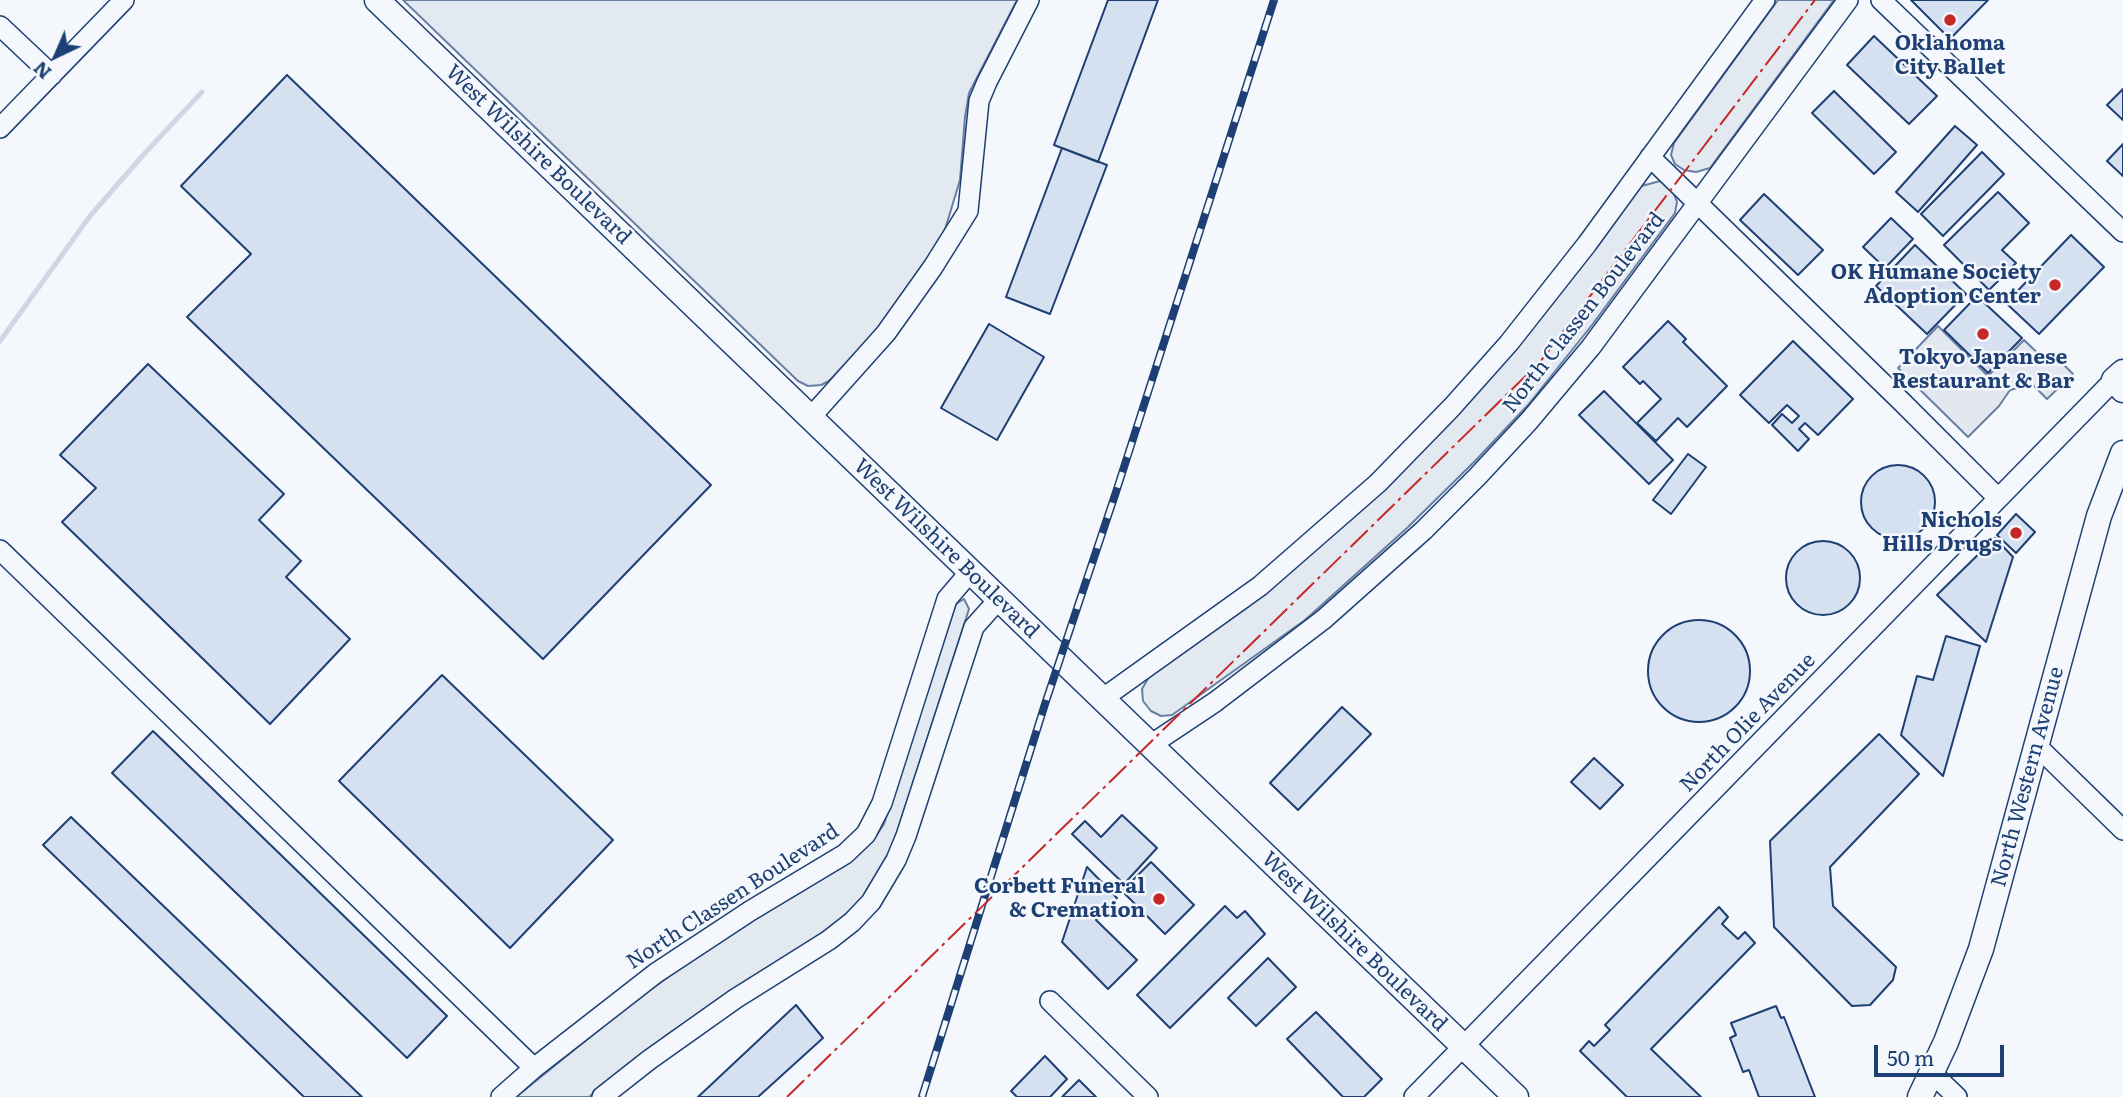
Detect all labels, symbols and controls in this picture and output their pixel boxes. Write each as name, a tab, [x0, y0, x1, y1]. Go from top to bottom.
marker: Oklahoma City Ballet	[1942, 12, 1958, 28]
north arrow	[21, 21, 91, 91]
place label: Oklahoma City Ballet	[1895, 31, 2005, 81]
text: N	[26, 55, 57, 87]
street label: West Wilshire Boulevard	[440, 60, 636, 250]
street label: North Classen Boulevard	[1498, 208, 1670, 418]
place label: OK Humane Society Adoption Center	[1831, 260, 2041, 310]
marker: OK Humane Society Adoption Center	[2047, 277, 2063, 293]
marker: Tokyo Japanese Restaurant & Bar	[1975, 326, 1991, 342]
place label: Tokyo Japanese Restaurant & Bar	[1892, 345, 2074, 395]
street label: West Wilshire Boulevard	[848, 454, 1044, 644]
place label: Nichols Hills Drugs	[1882, 508, 2002, 558]
marker: Nichols Hills Drugs	[2008, 525, 2024, 541]
street label: North Olie Avenue	[1675, 648, 1821, 798]
street label: North Western Avenue	[1986, 664, 2070, 890]
street label: North Classen Boulevard	[622, 819, 844, 975]
street label: West Wilshire Boulevard	[1256, 847, 1452, 1037]
place label: Corbett Funeral & Cremation	[974, 874, 1145, 924]
marker: Corbett Funeral & Cremation	[1151, 891, 1167, 907]
scale bar	[1878, 1030, 2008, 1074]
text: 50 m	[1887, 1041, 1934, 1072]

